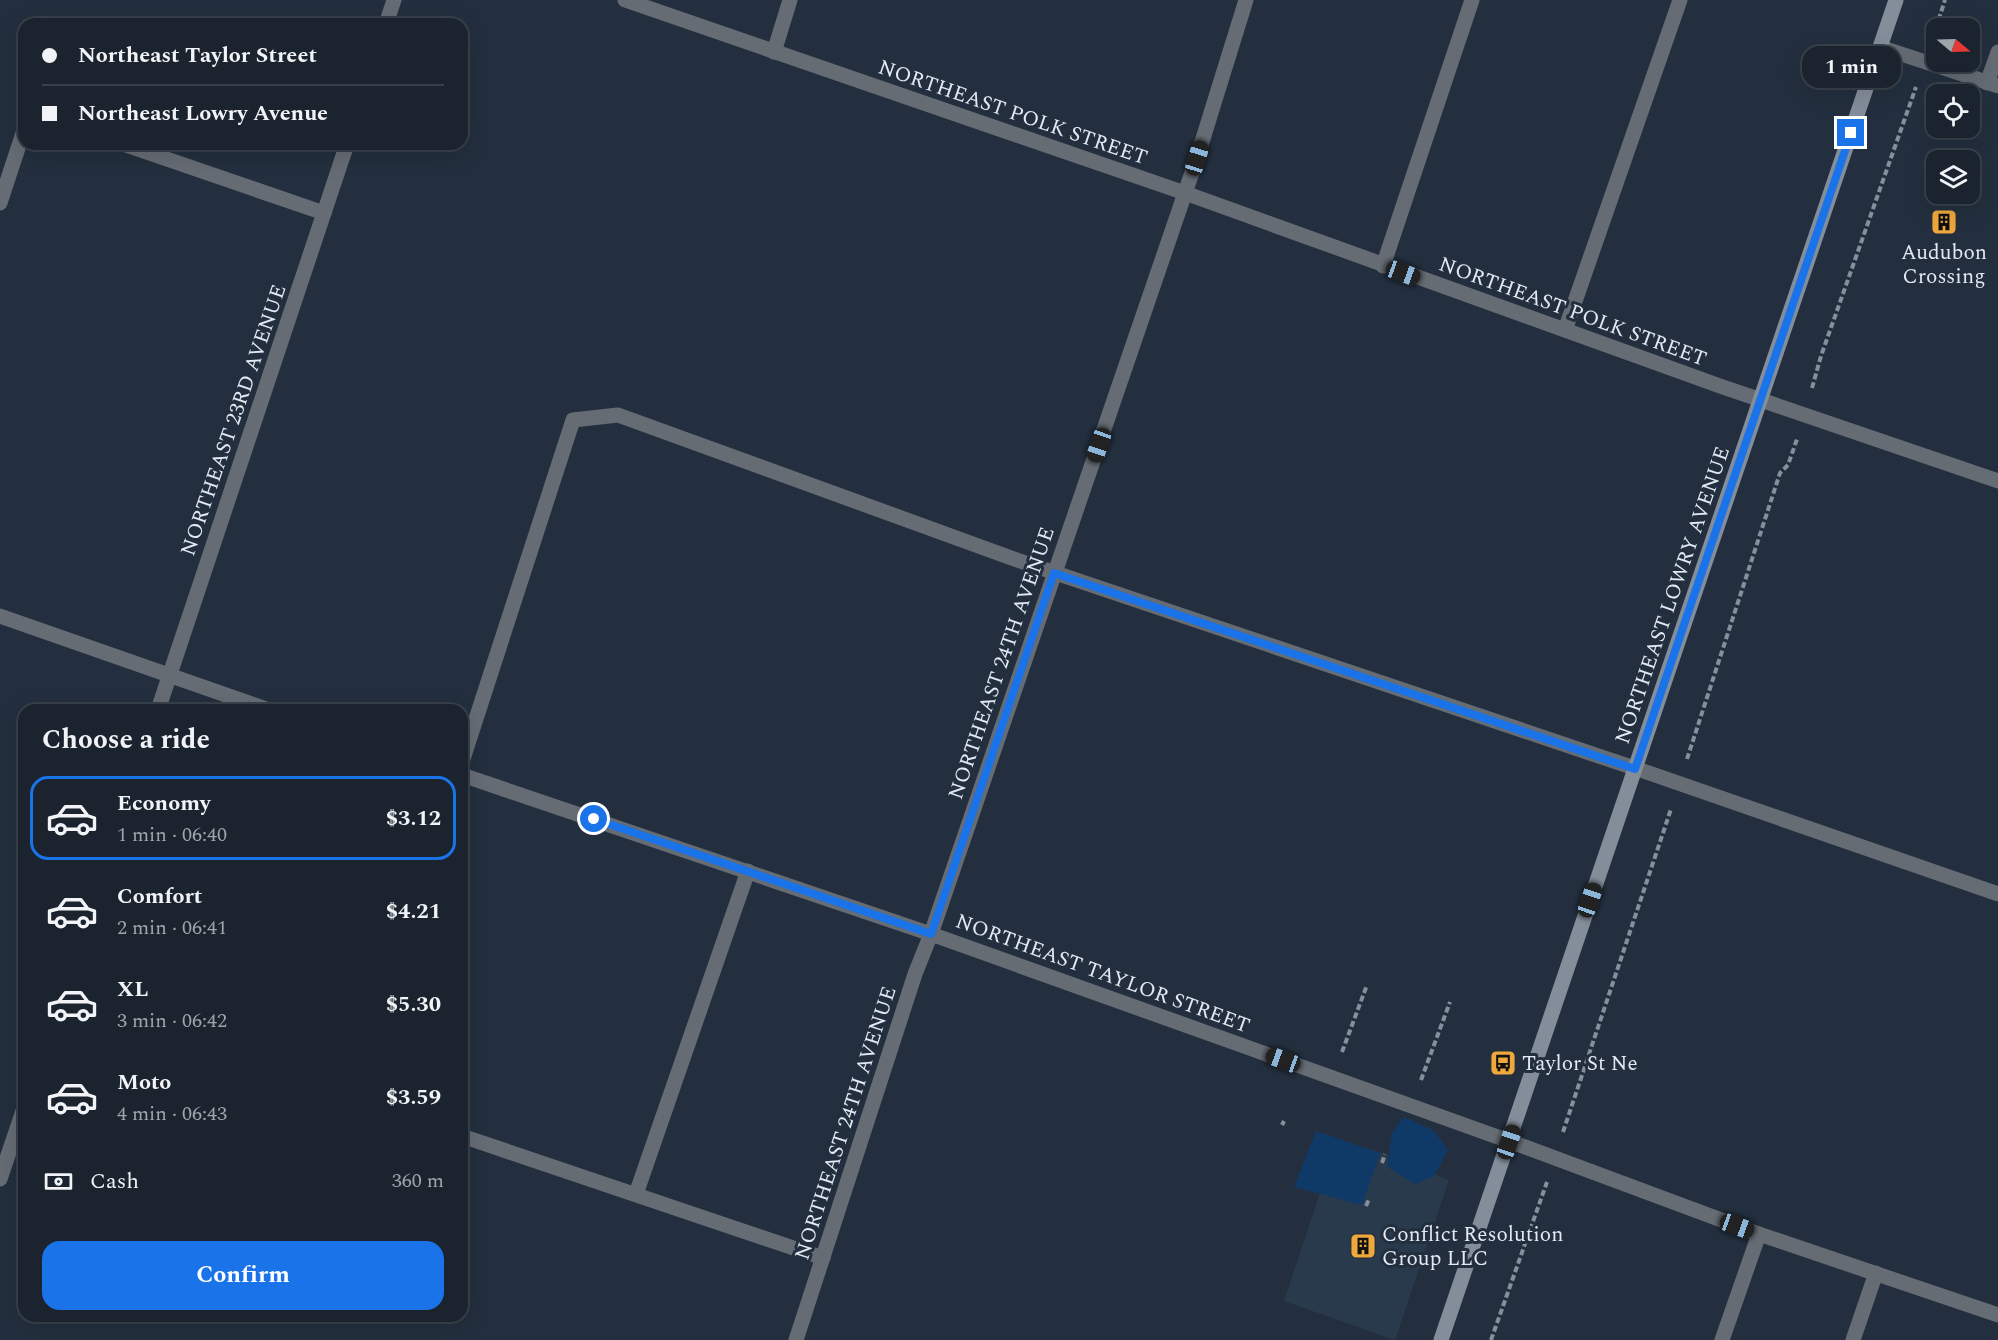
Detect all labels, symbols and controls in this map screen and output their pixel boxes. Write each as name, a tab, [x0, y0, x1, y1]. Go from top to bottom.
north arrow	[1926, 18, 1980, 72]
map controls	[1926, 18, 1980, 204]
text: Northeast Taylor Street	[78, 39, 317, 72]
callout: 1 min	[1802, 46, 1900, 88]
street label: NORTHEAST POLK STREET	[874, 52, 1152, 174]
text: 1 min	[1825, 52, 1878, 82]
button: locate	[1926, 84, 1980, 138]
text: Northeast Lowry Avenue	[78, 97, 328, 130]
route end	[1837, 119, 1864, 146]
car	[1183, 138, 1211, 178]
button: layers	[1926, 150, 1980, 204]
building icon: Audubon Crossing	[1929, 207, 1959, 237]
place label: Audubon Crossing	[1901, 237, 1987, 293]
street label: NORTHEAST POLK STREET	[1434, 249, 1711, 375]
car	[1383, 258, 1423, 288]
street label: NORTHEAST 23RD AVENUE	[172, 280, 296, 560]
car	[1085, 425, 1113, 465]
street label: NORTHEAST LOWRY AVENUE	[1607, 442, 1739, 748]
street label: NORTHEAST 24TH AVENUE	[940, 523, 1064, 804]
text: Choose a ride	[42, 719, 210, 761]
text: Economy	[117, 787, 210, 820]
icon: car	[45, 791, 99, 845]
text: $3.12	[386, 802, 441, 835]
route start	[580, 805, 607, 832]
text: 1 min · 06:40	[117, 820, 227, 850]
text: Comfort	[117, 880, 202, 913]
car	[1576, 880, 1604, 920]
icon: car	[45, 884, 99, 938]
text: $4.21	[386, 895, 441, 928]
street label: NORTHEAST TAYLOR STREET	[951, 906, 1254, 1042]
text: 2 min · 06:41	[117, 913, 227, 943]
text: XL	[117, 973, 148, 1006]
icon: car	[45, 977, 99, 1031]
street label: NORTHEAST 24TH AVENUE	[786, 982, 905, 1264]
text: $5.30	[386, 988, 441, 1021]
text: 3 min · 06:42	[117, 1006, 227, 1036]
car	[1263, 1045, 1303, 1075]
bus stop icon: Taylor St Ne	[1488, 1048, 1518, 1078]
place label: Taylor St Ne	[1522, 1048, 1638, 1080]
text: Moto	[117, 1066, 171, 1099]
icon: car	[45, 1070, 99, 1124]
text: $3.59	[386, 1081, 441, 1114]
text: 4 min · 06:43	[117, 1099, 227, 1129]
car	[1495, 1122, 1523, 1162]
icon: cash	[42, 1165, 75, 1198]
text: Cash	[90, 1165, 139, 1198]
text: 360 m	[392, 1166, 444, 1196]
car	[1717, 1211, 1757, 1241]
place label: Conflict Resolution Group LLC	[1382, 1219, 1563, 1275]
building icon: Conflict Resolution Group LLC	[1348, 1231, 1378, 1261]
button: Confirm	[42, 1241, 444, 1310]

